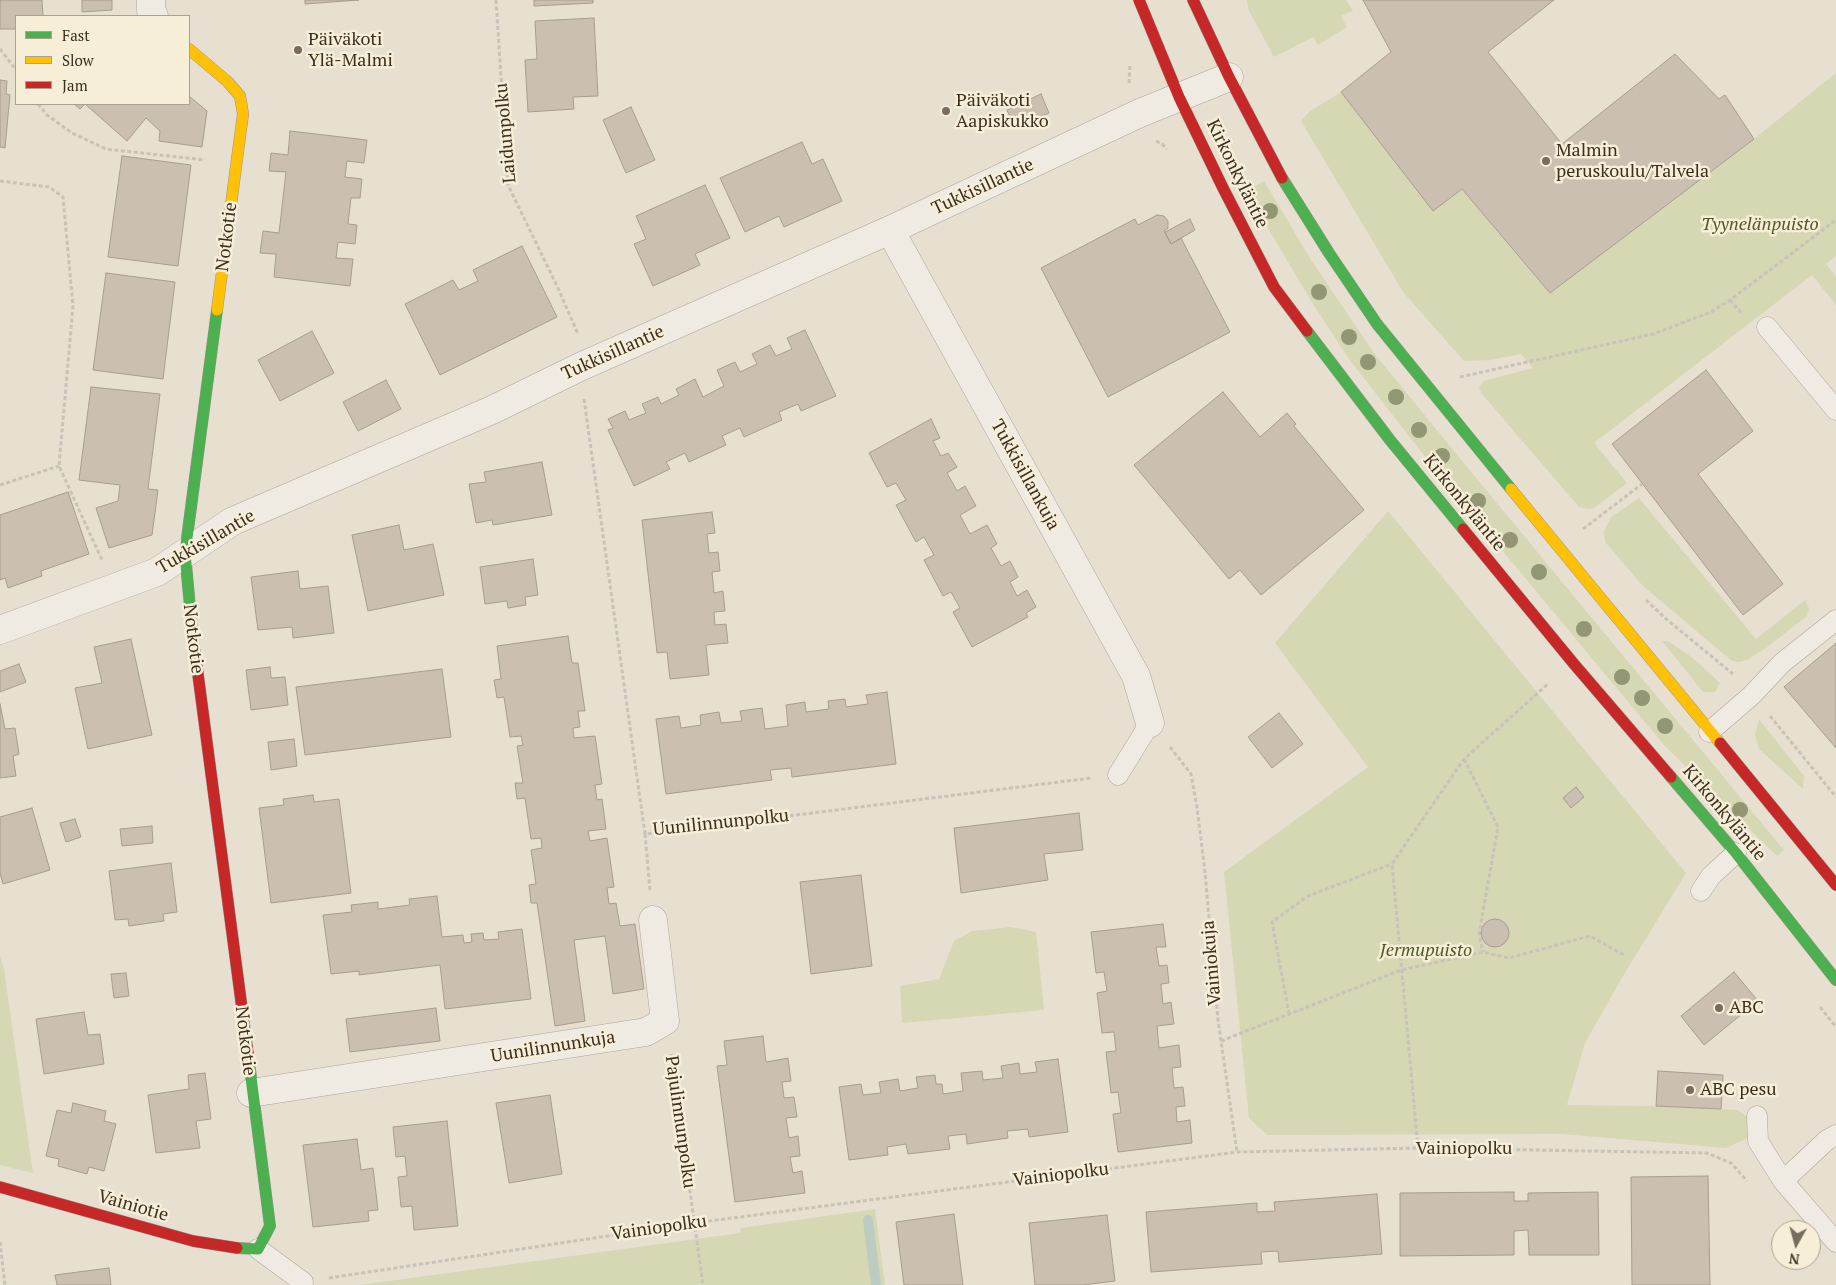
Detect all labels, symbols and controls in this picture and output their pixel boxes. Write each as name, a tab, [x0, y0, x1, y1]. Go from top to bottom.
legend	[15, 15, 190, 105]
text: Fast	[62, 25, 90, 45]
place label: Päiväkoti Ylä-Malmi	[308, 29, 393, 72]
marker: Päiväkoti Ylä-Malmi	[292, 44, 304, 56]
text: Slow	[62, 50, 94, 70]
text: Jam	[62, 75, 88, 95]
street label: Laidunpolku	[491, 82, 521, 184]
place label: Päiväkoti Aapiskukko	[956, 90, 1049, 132]
marker: Päiväkoti Aapiskukko	[940, 105, 952, 117]
street label: Kirkonkyläntie	[1201, 116, 1273, 232]
place label: Malmin peruskoulu/Talvela	[1556, 140, 1709, 182]
street label: Tukkisillantie	[929, 154, 1037, 220]
marker: Malmin peruskoulu/Talvela	[1540, 155, 1552, 167]
street label: Notkotie	[212, 201, 242, 273]
park label: Tyynelänpuisto	[1701, 214, 1819, 236]
street label: Tukkisillantie	[558, 321, 668, 385]
street label: Tukkisillankuja	[986, 416, 1064, 534]
street label: Kirkonkyläntie	[1418, 450, 1510, 556]
street label: Tukkisillantie	[153, 505, 259, 579]
street label: Notkotie	[178, 603, 208, 675]
street label: Kirkonkyläntie	[1678, 761, 1770, 865]
street label: Uunilinnunpolku	[652, 805, 790, 841]
street label: Vainiokuja	[1198, 920, 1226, 1006]
park label: Jermupuisto	[1380, 940, 1472, 962]
place label: ABC	[1729, 997, 1764, 1019]
marker: ABC	[1713, 1002, 1725, 1014]
street label: Notkotie	[230, 1005, 260, 1077]
street label: Uunilinnunkuja	[489, 1027, 617, 1067]
street label: Pajulinnunpolku	[660, 1054, 700, 1190]
place label: ABC pesu	[1700, 1079, 1777, 1101]
marker: ABC pesu	[1684, 1084, 1696, 1096]
street label: Vainiopolku	[1416, 1138, 1512, 1160]
street label: Vainiopolku	[1012, 1158, 1110, 1192]
street label: Vainiotie	[95, 1186, 171, 1226]
street label: Vainiopolku	[610, 1211, 708, 1245]
north arrow	[1771, 1220, 1821, 1270]
text: N	[1788, 1249, 1801, 1269]

